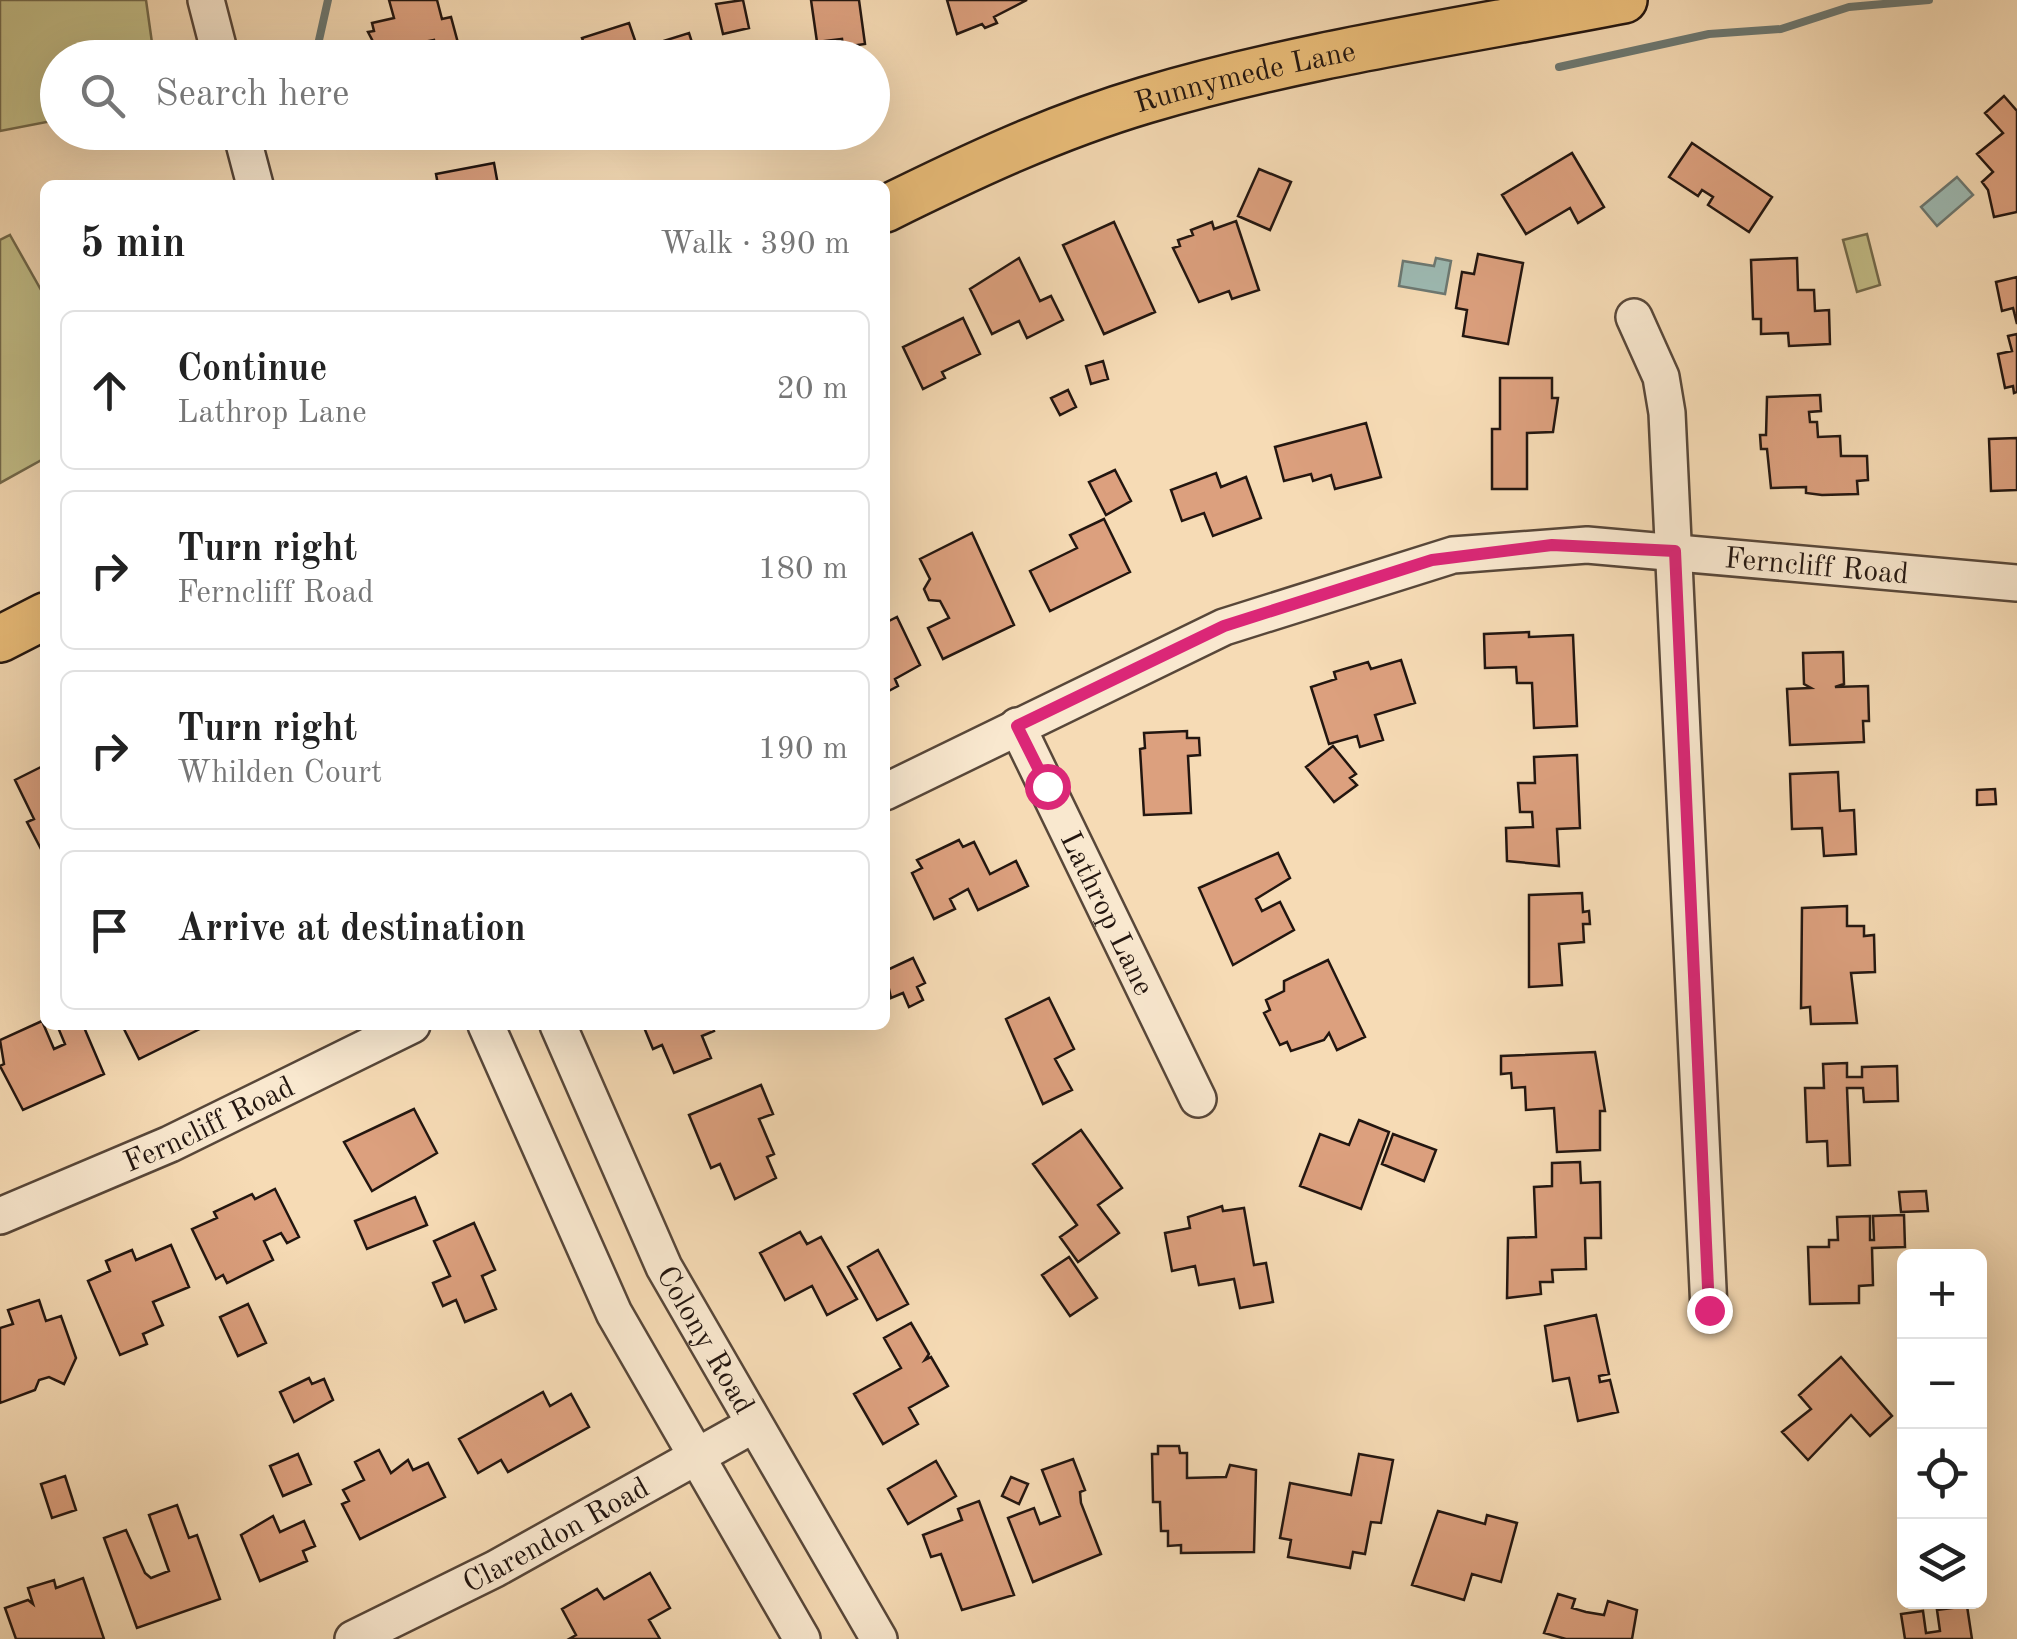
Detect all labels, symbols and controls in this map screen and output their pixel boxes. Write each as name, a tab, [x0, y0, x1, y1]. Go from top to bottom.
street label: Runnymede Lane	[1131, 37, 1358, 120]
search box	[40, 40, 890, 150]
icon: search	[75, 68, 130, 123]
text: Search here	[155, 76, 350, 114]
text: 5 min	[80, 224, 186, 266]
text: Walk · 390 m	[660, 229, 850, 261]
text: Continue	[177, 351, 327, 389]
icon: ahead	[82, 363, 137, 418]
text: 20 m	[777, 374, 848, 406]
text: Lathrop Lane	[177, 398, 367, 430]
text: Turn right	[177, 531, 357, 569]
icon: right	[82, 543, 137, 598]
street label: Ferncliff Road	[1723, 544, 1910, 590]
text: 180 m	[758, 554, 848, 586]
text: Ferncliff Road	[177, 578, 374, 610]
text: Turn right	[177, 711, 357, 749]
icon: right	[82, 723, 137, 778]
text: 190 m	[758, 734, 848, 766]
text: Whilden Court	[177, 758, 382, 790]
route start	[1025, 764, 1071, 810]
street label: Lathrop Lane	[1054, 827, 1158, 1001]
icon: arrive	[82, 903, 137, 958]
text: Arrive at destination	[177, 911, 526, 949]
street label: Ferncliff Road	[120, 1072, 299, 1179]
map controls	[1897, 1249, 1987, 1609]
button: +	[1897, 1249, 1987, 1339]
street label: Colony Road	[650, 1261, 759, 1420]
route end	[1687, 1288, 1733, 1334]
button: −	[1897, 1339, 1987, 1429]
button: locate	[1897, 1429, 1987, 1519]
street label: Clarendon Road	[459, 1473, 655, 1599]
button: layers	[1897, 1519, 1987, 1609]

